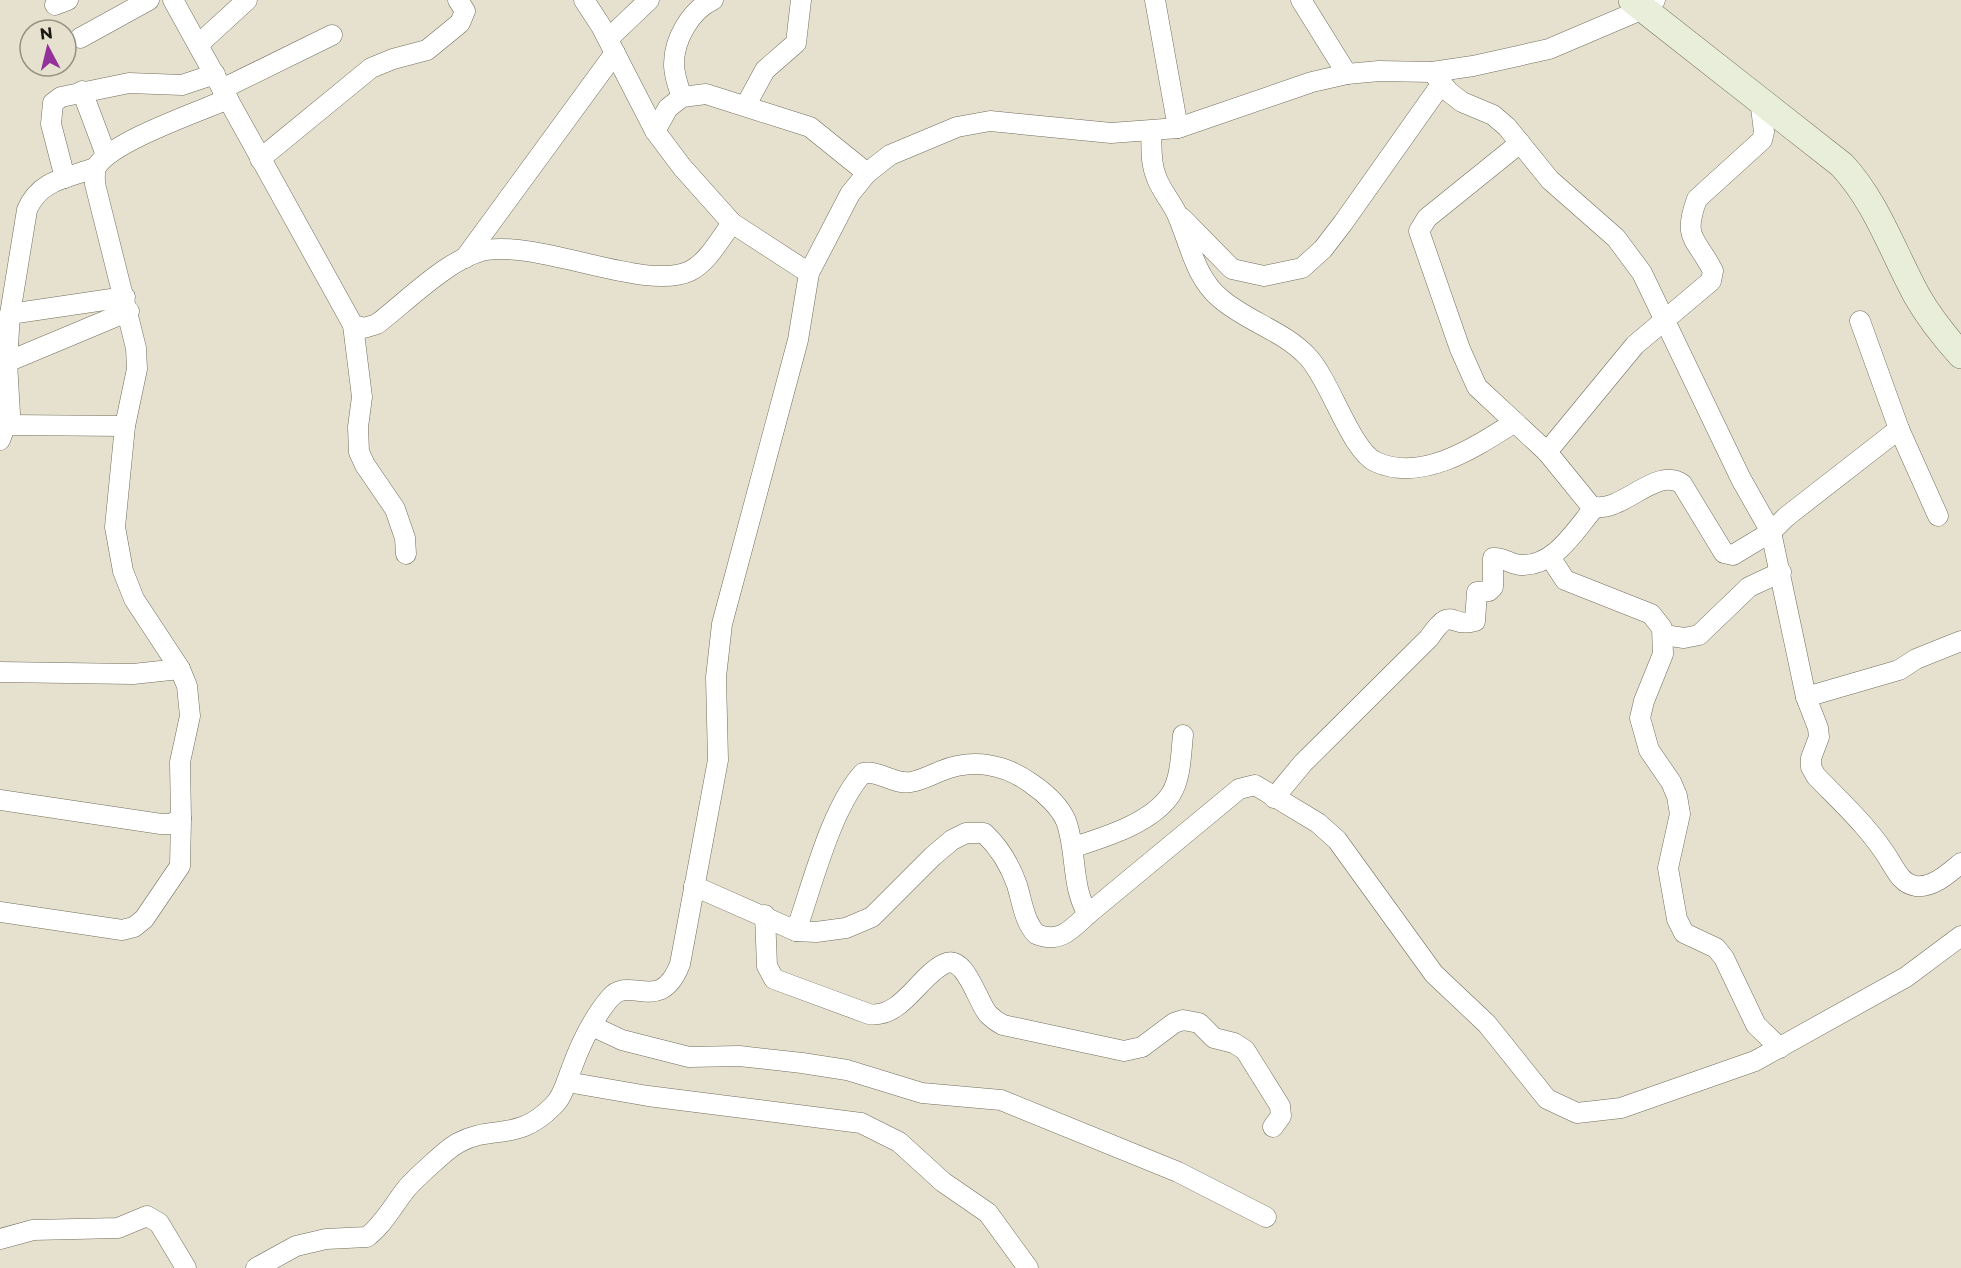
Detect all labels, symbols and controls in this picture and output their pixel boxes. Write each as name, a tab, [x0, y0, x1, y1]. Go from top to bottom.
north arrow	[18, 18, 78, 78]
text: N	[39, 23, 54, 44]

